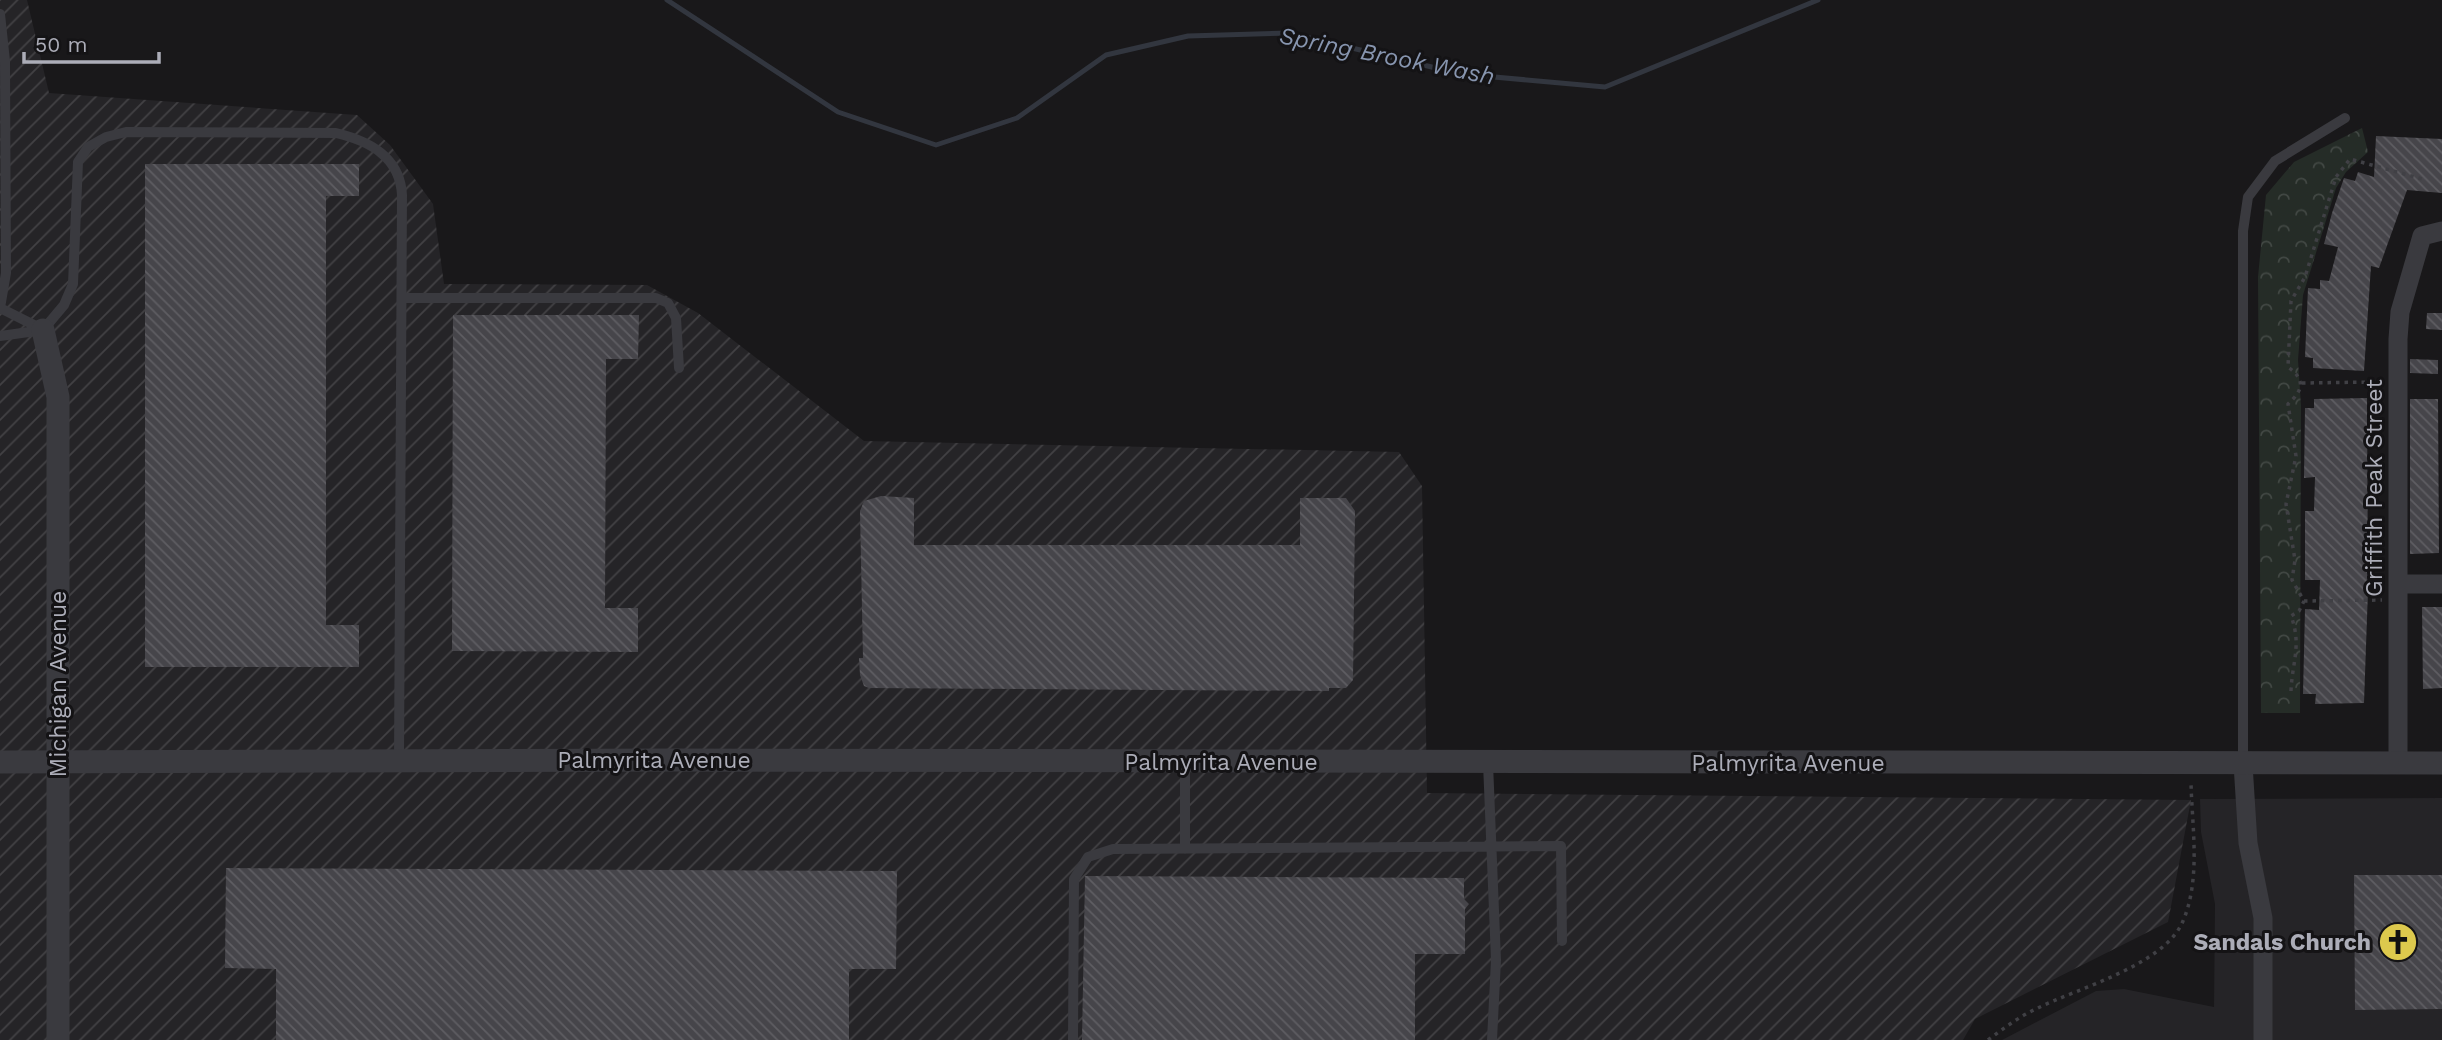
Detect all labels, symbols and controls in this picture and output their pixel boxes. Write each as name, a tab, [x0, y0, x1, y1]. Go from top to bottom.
scale bar	[24, 21, 159, 65]
water label: Spring Brook Wash	[1277, 21, 1497, 91]
text: 50 m	[35, 32, 87, 57]
street label: Griffith Peak Street	[2361, 379, 2388, 597]
street label: Michigan Avenue	[45, 591, 72, 777]
street label: Palmyrita Avenue	[557, 747, 751, 774]
street label: Palmyrita Avenue	[1124, 749, 1318, 776]
street label: Palmyrita Avenue	[1691, 750, 1885, 777]
church icon: Sandals Church	[2377, 921, 2419, 963]
place label: Sandals Church	[2193, 929, 2371, 956]

